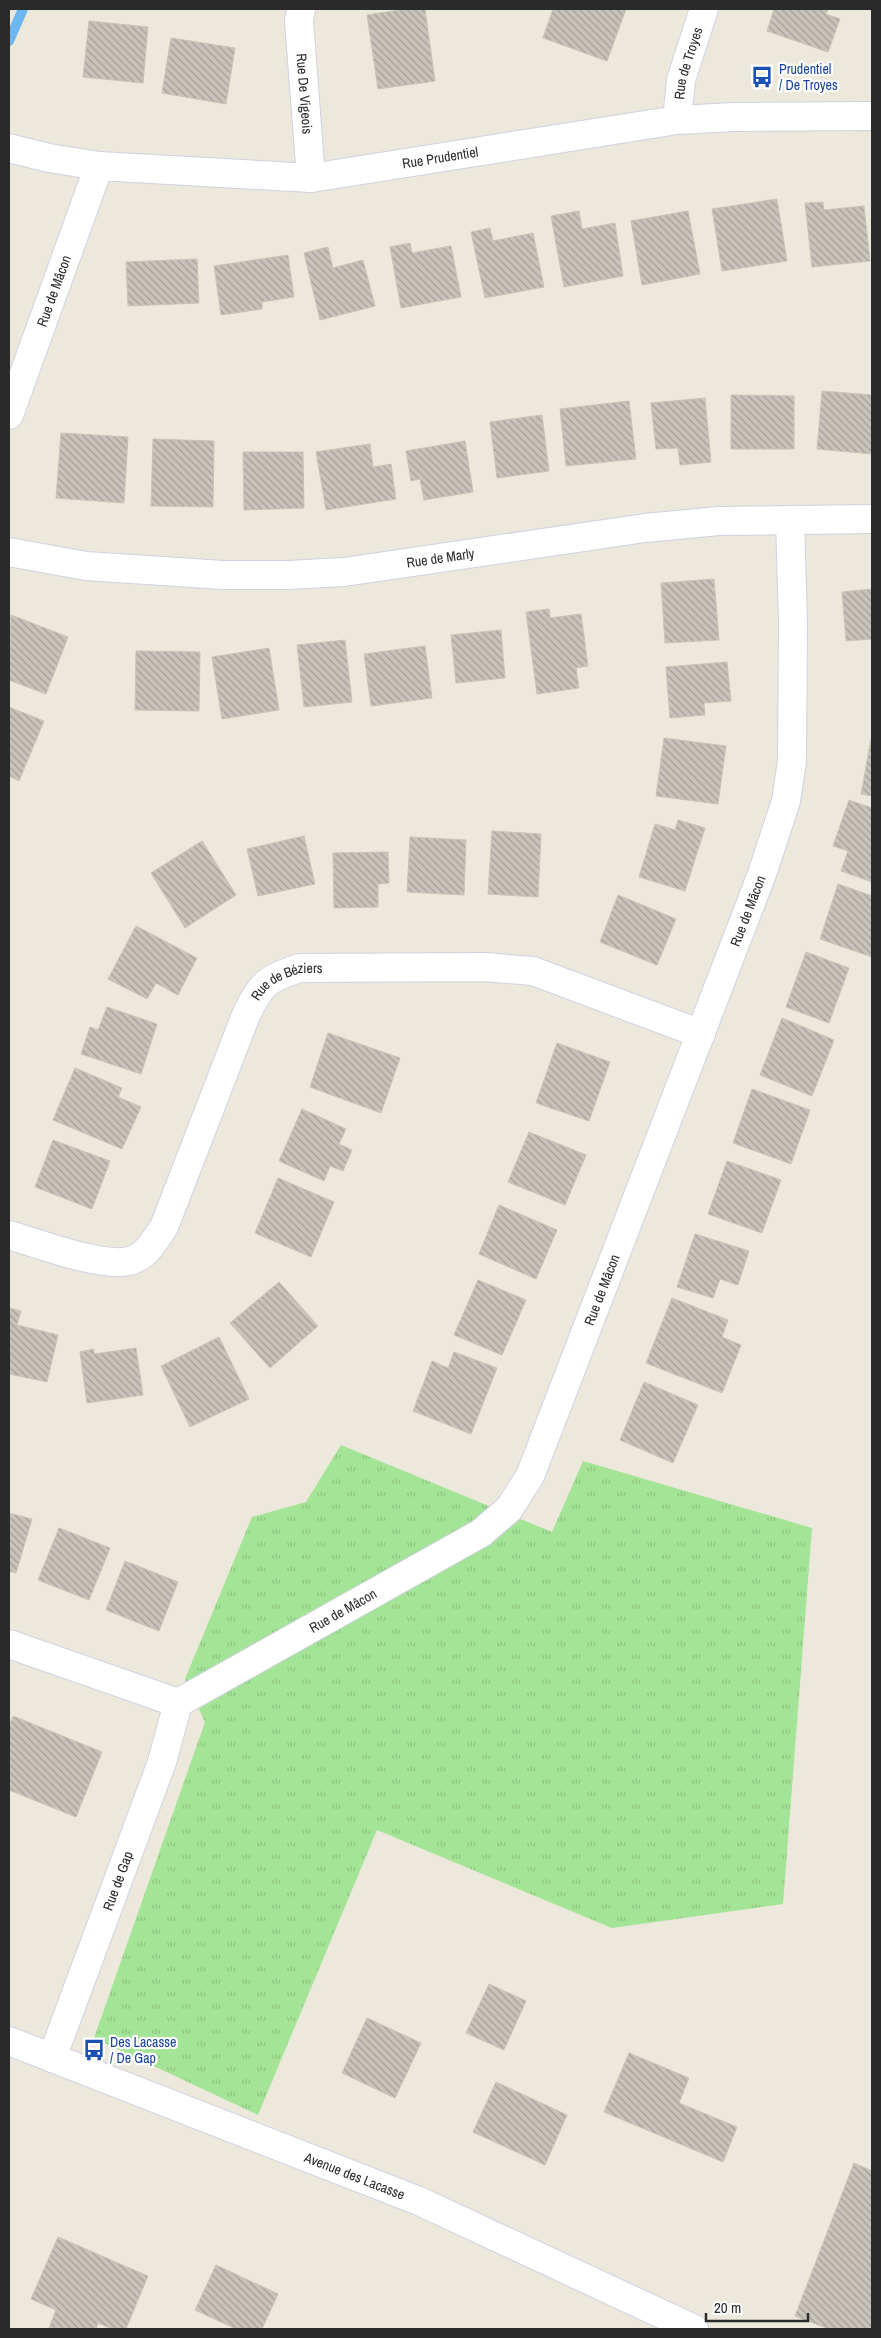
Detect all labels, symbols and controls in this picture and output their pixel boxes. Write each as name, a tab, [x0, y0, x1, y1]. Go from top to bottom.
street label: Rue de Troyes	[670, 24, 707, 100]
street label: Rue De Vigeois	[292, 53, 317, 135]
place label: Prudentiel / De Troyes	[779, 60, 838, 94]
bus stop icon: Prudentiel / De Troyes	[749, 64, 775, 90]
street label: Rue Prudentiel	[401, 143, 479, 172]
street label: Rue de Mâcon	[33, 253, 75, 329]
street label: Rue de Marly	[405, 544, 476, 572]
street label: Rue de Mâcon	[726, 873, 770, 949]
street label: Rue de Béziers	[247, 959, 323, 1004]
street label: Rue de Mâcon	[580, 1252, 624, 1328]
street label: Rue de Mâcon	[306, 1584, 380, 1637]
street label: Rue de Gap	[99, 1849, 137, 1913]
place label: Des Lacasse / De Gap	[110, 2033, 176, 2067]
bus stop icon: Des Lacasse / De Gap	[81, 2037, 107, 2063]
street label: Avenue des Lacasse	[301, 2148, 408, 2204]
scale bar	[706, 2290, 808, 2322]
text: 20 m	[714, 2297, 741, 2318]

